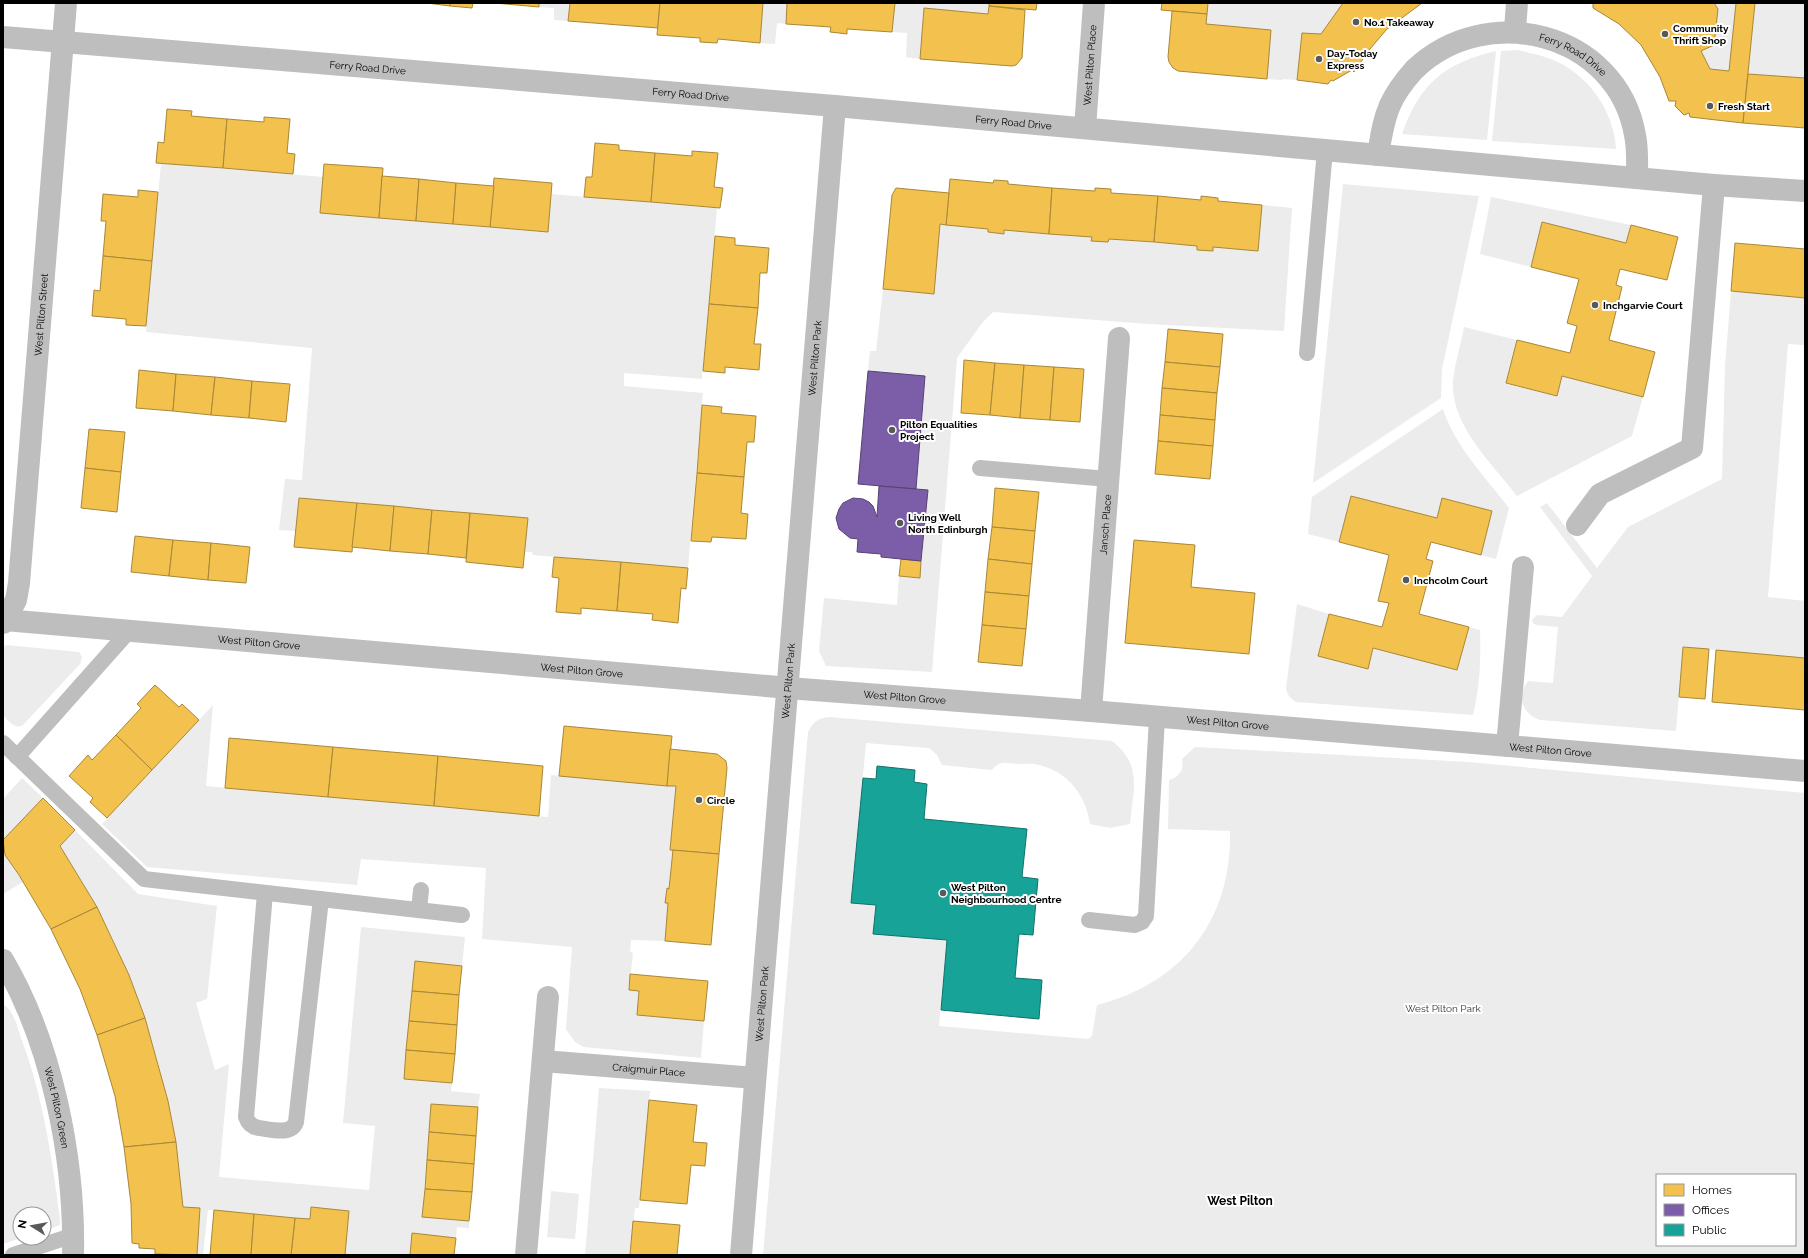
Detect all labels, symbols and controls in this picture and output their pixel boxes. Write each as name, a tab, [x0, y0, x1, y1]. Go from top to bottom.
marker: No.1 Takeaway	[1351, 17, 1361, 27]
place label: No.1 Takeaway	[1364, 17, 1435, 28]
place label: Community Thrift Shop	[1673, 23, 1729, 46]
street label: West Pilton Place	[1081, 24, 1098, 106]
marker: Community Thrift Shop	[1660, 29, 1670, 39]
street label: Ferry Road Drive	[1538, 31, 1609, 78]
place label: Day-Today Express	[1327, 48, 1378, 71]
marker: Day-Today Express	[1314, 54, 1324, 64]
street label: Ferry Road Drive	[329, 59, 407, 76]
street label: Ferry Road Drive	[652, 85, 729, 103]
marker: Fresh Start	[1705, 101, 1715, 111]
place label: Fresh Start	[1718, 101, 1770, 112]
street label: Ferry Road Drive	[975, 113, 1052, 131]
street label: West Pilton Street	[32, 272, 50, 356]
marker: Inchgarvie Court	[1590, 300, 1600, 310]
place label: Inchgarvie Court	[1603, 300, 1683, 311]
street label: West Pilton Park	[806, 319, 823, 396]
place label: Pilton Equalities Project	[900, 419, 977, 442]
marker: Pilton Equalities Project	[887, 425, 897, 435]
street label: Jansch Place	[1097, 494, 1113, 555]
place label: Living Well North Edinburgh	[908, 512, 987, 535]
marker: Living Well North Edinburgh	[895, 518, 905, 528]
marker: Inchcolm Court	[1401, 575, 1411, 585]
place label: Inchcolm Court	[1414, 575, 1488, 586]
street label: West Pilton Grove	[217, 633, 301, 651]
street label: West Pilton Park	[779, 642, 797, 719]
street label: West Pilton Grove	[540, 661, 624, 679]
street label: West Pilton Grove	[863, 688, 946, 705]
street label: West Pilton Grove	[1186, 714, 1269, 731]
street label: West Pilton Grove	[1509, 741, 1592, 759]
marker: Circle	[694, 795, 704, 805]
place label: Circle	[707, 795, 735, 806]
place label: West Pilton Neighbourhood Centre	[951, 882, 1061, 905]
marker: West Pilton Neighbourhood Centre	[938, 888, 948, 898]
street label: West Pilton Park	[753, 965, 770, 1042]
park label: West Pilton Park	[1405, 1003, 1481, 1014]
street label: Craigmuir Place	[612, 1061, 686, 1078]
street label: West Pilton Green	[43, 1065, 71, 1149]
legend	[1656, 1174, 1796, 1246]
text: Homes	[1692, 1183, 1732, 1197]
district label: West Pilton	[1207, 1194, 1273, 1208]
text: Offices	[1692, 1203, 1729, 1217]
north arrow	[12, 1206, 52, 1246]
text: N	[15, 1219, 30, 1230]
text: Public	[1692, 1223, 1727, 1237]

